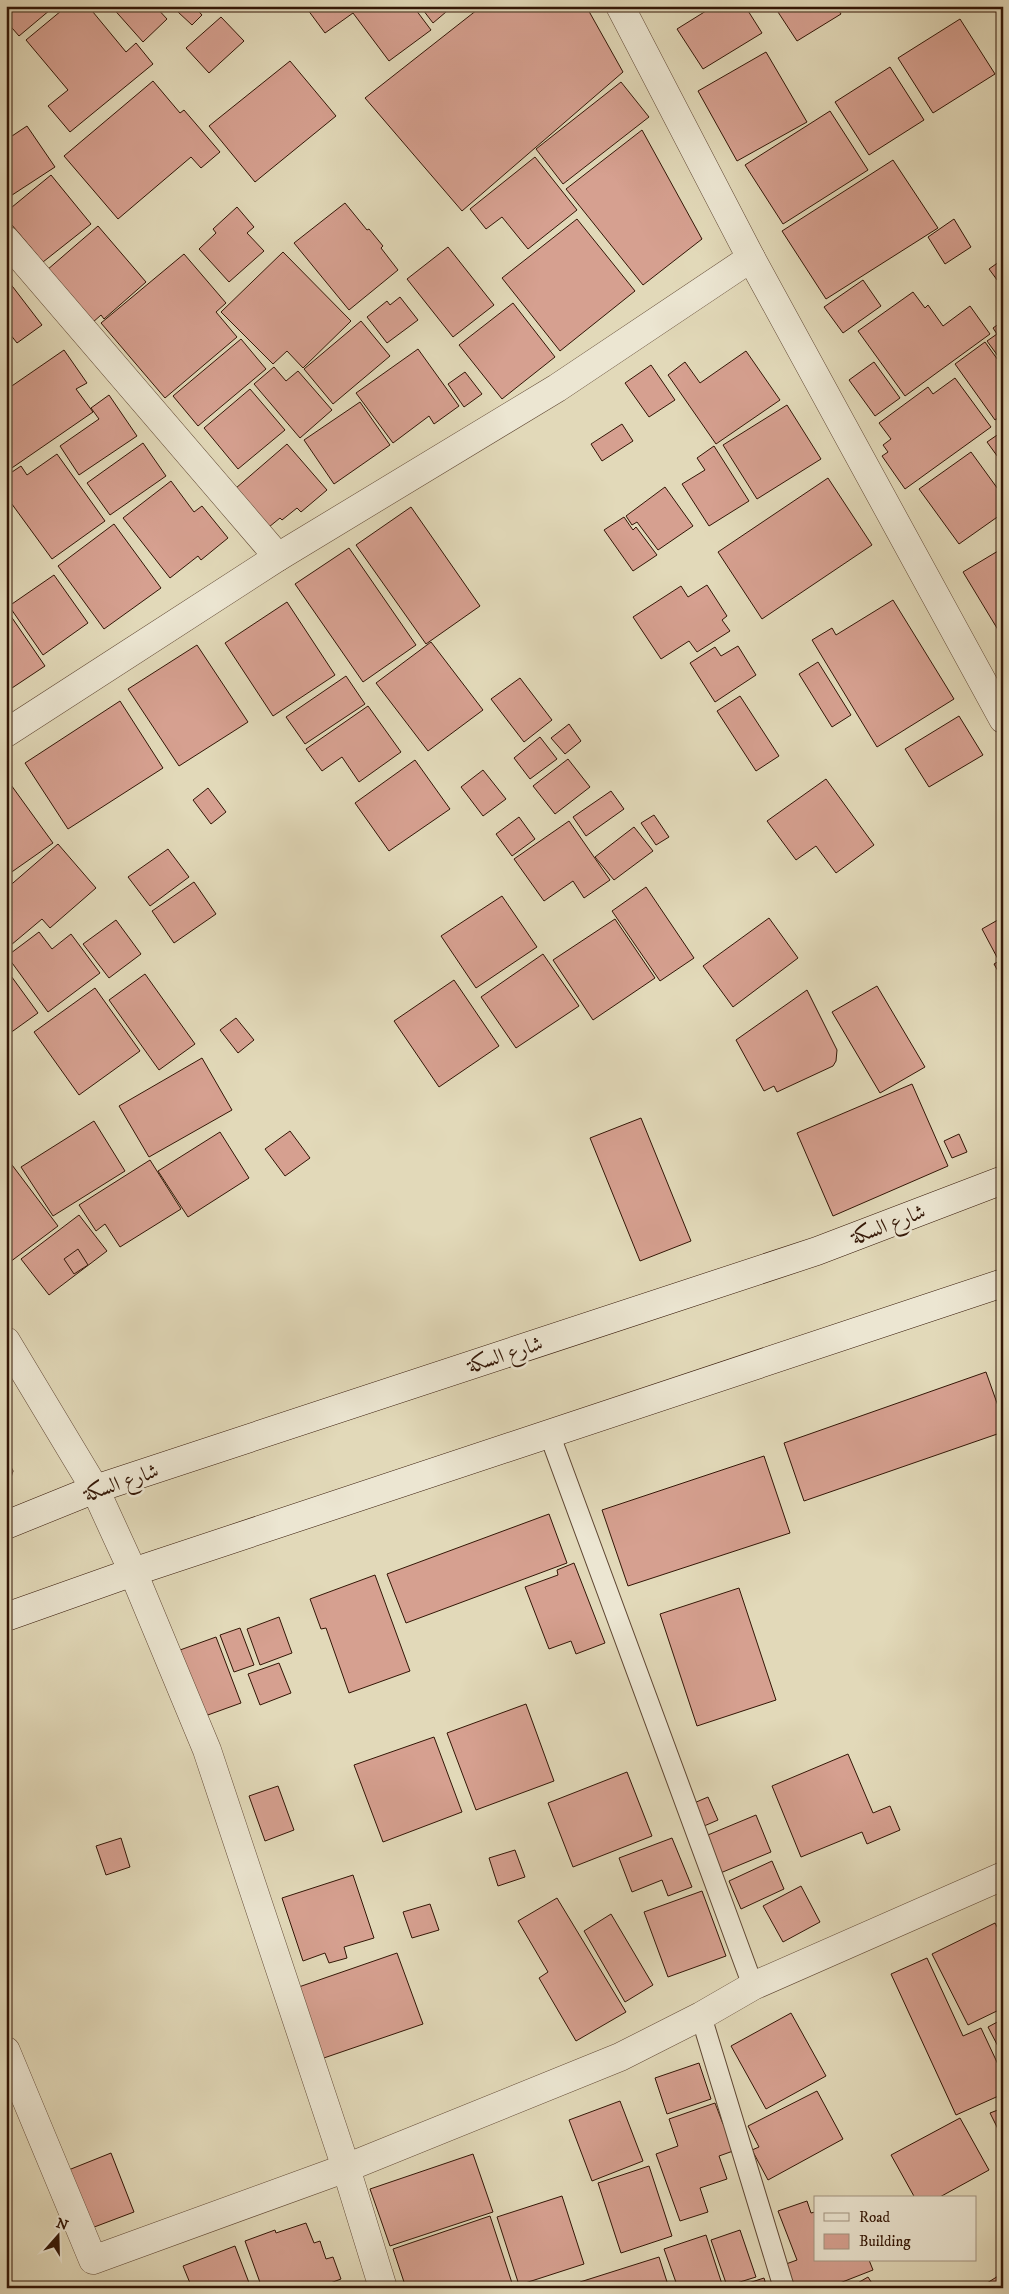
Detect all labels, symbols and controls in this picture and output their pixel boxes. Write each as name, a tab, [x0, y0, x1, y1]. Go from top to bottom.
street label: شارع السكة	[846, 1199, 931, 1255]
street label: شارع السكة	[463, 1331, 548, 1383]
street label: شارع السكة	[79, 1458, 164, 1512]
legend	[814, 2196, 976, 2262]
text: Road	[859, 2208, 891, 2227]
north arrow	[32, 2212, 82, 2262]
text: N	[54, 2214, 71, 2235]
text: Building	[859, 2232, 911, 2251]

